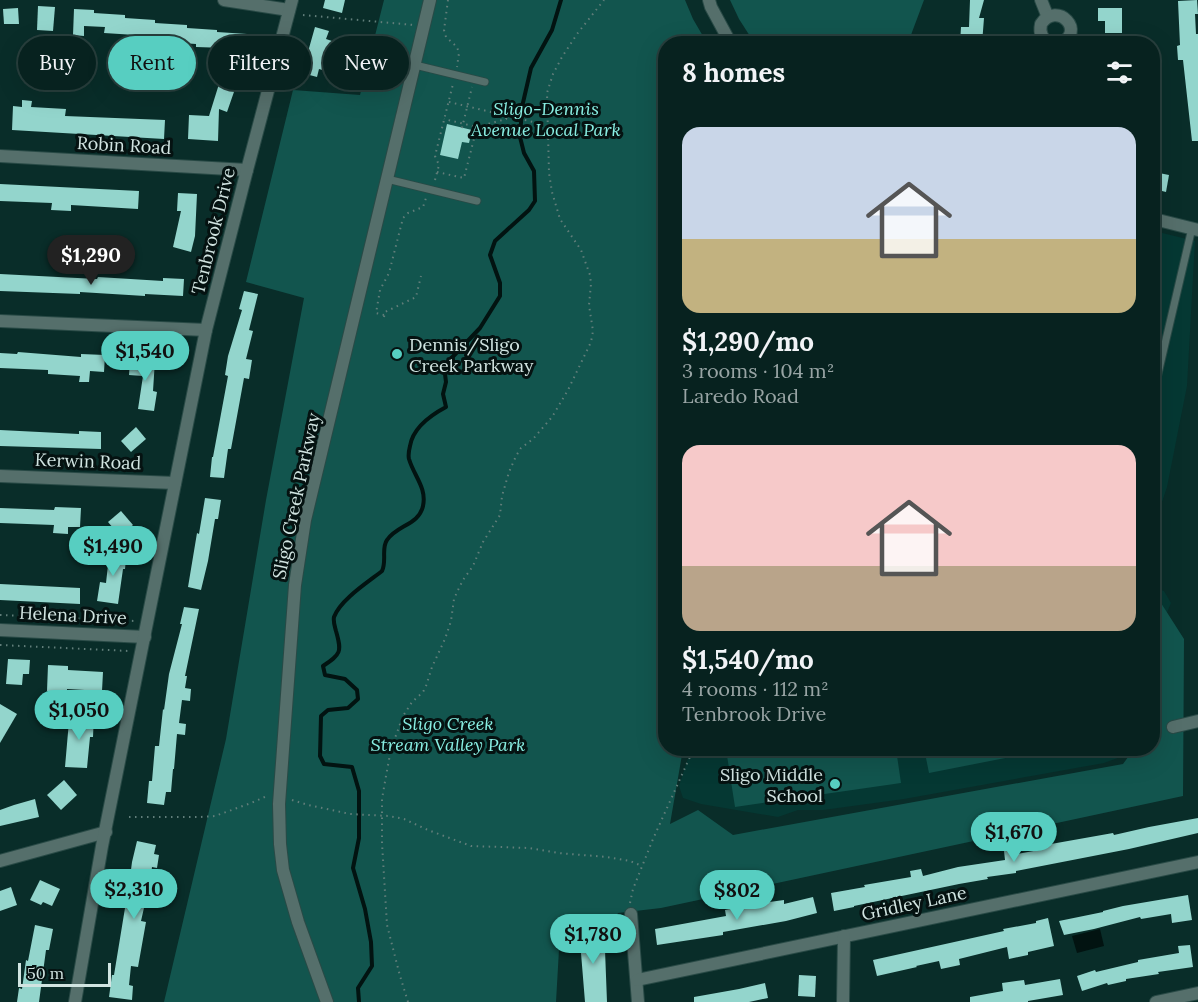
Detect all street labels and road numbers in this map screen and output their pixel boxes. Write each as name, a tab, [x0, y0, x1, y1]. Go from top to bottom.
street label: Robin Road	[76, 131, 172, 159]
street label: Tenbrook Drive	[186, 165, 240, 297]
street label: Sligo Creek Parkway	[267, 410, 325, 581]
street label: Kerwin Road	[34, 448, 142, 474]
street label: Helena Drive	[18, 601, 128, 629]
street label: Gridley Lane	[859, 881, 969, 925]

